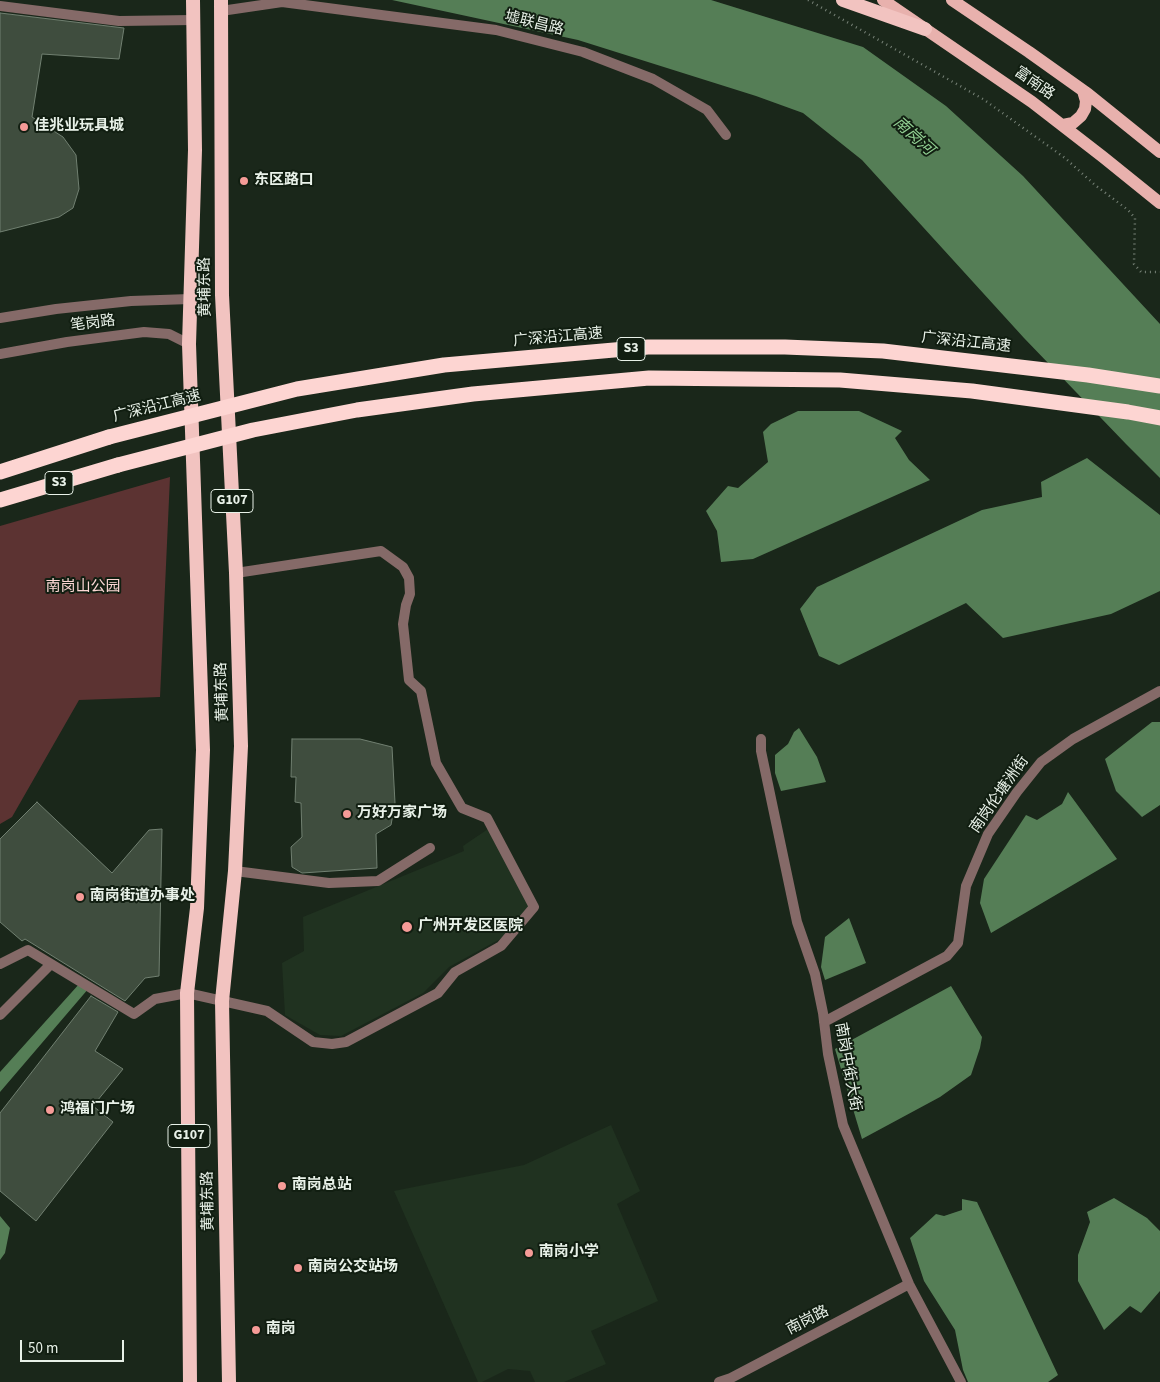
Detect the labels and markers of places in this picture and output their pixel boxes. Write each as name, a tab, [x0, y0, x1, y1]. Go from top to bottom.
place label: 佳兆业玩具城	[34, 118, 124, 136]
marker: 佳兆业玩具城	[18, 121, 30, 133]
place label: 东区路口	[254, 172, 314, 190]
marker: 东区路口	[238, 175, 250, 187]
place label: 万好万家广场	[357, 805, 447, 823]
marker: 万好万家广场	[341, 808, 353, 820]
place label: 南岗街道办事处	[90, 888, 195, 906]
marker: 南岗街道办事处	[74, 891, 86, 903]
place label: 广州开发区医院	[418, 918, 523, 936]
marker: 广州开发区医院	[400, 920, 414, 934]
place label: 鸿福门广场	[60, 1101, 135, 1119]
marker: 鸿福门广场	[44, 1104, 56, 1116]
place label: 南岗总站	[292, 1177, 352, 1195]
marker: 南岗总站	[276, 1180, 288, 1192]
place label: 南岗小学	[539, 1244, 599, 1262]
marker: 南岗小学	[523, 1247, 535, 1259]
place label: 南岗公交站场	[308, 1259, 398, 1277]
marker: 南岗公交站场	[292, 1262, 304, 1274]
place label: 南岗	[266, 1321, 296, 1339]
marker: 南岗	[250, 1324, 262, 1336]

